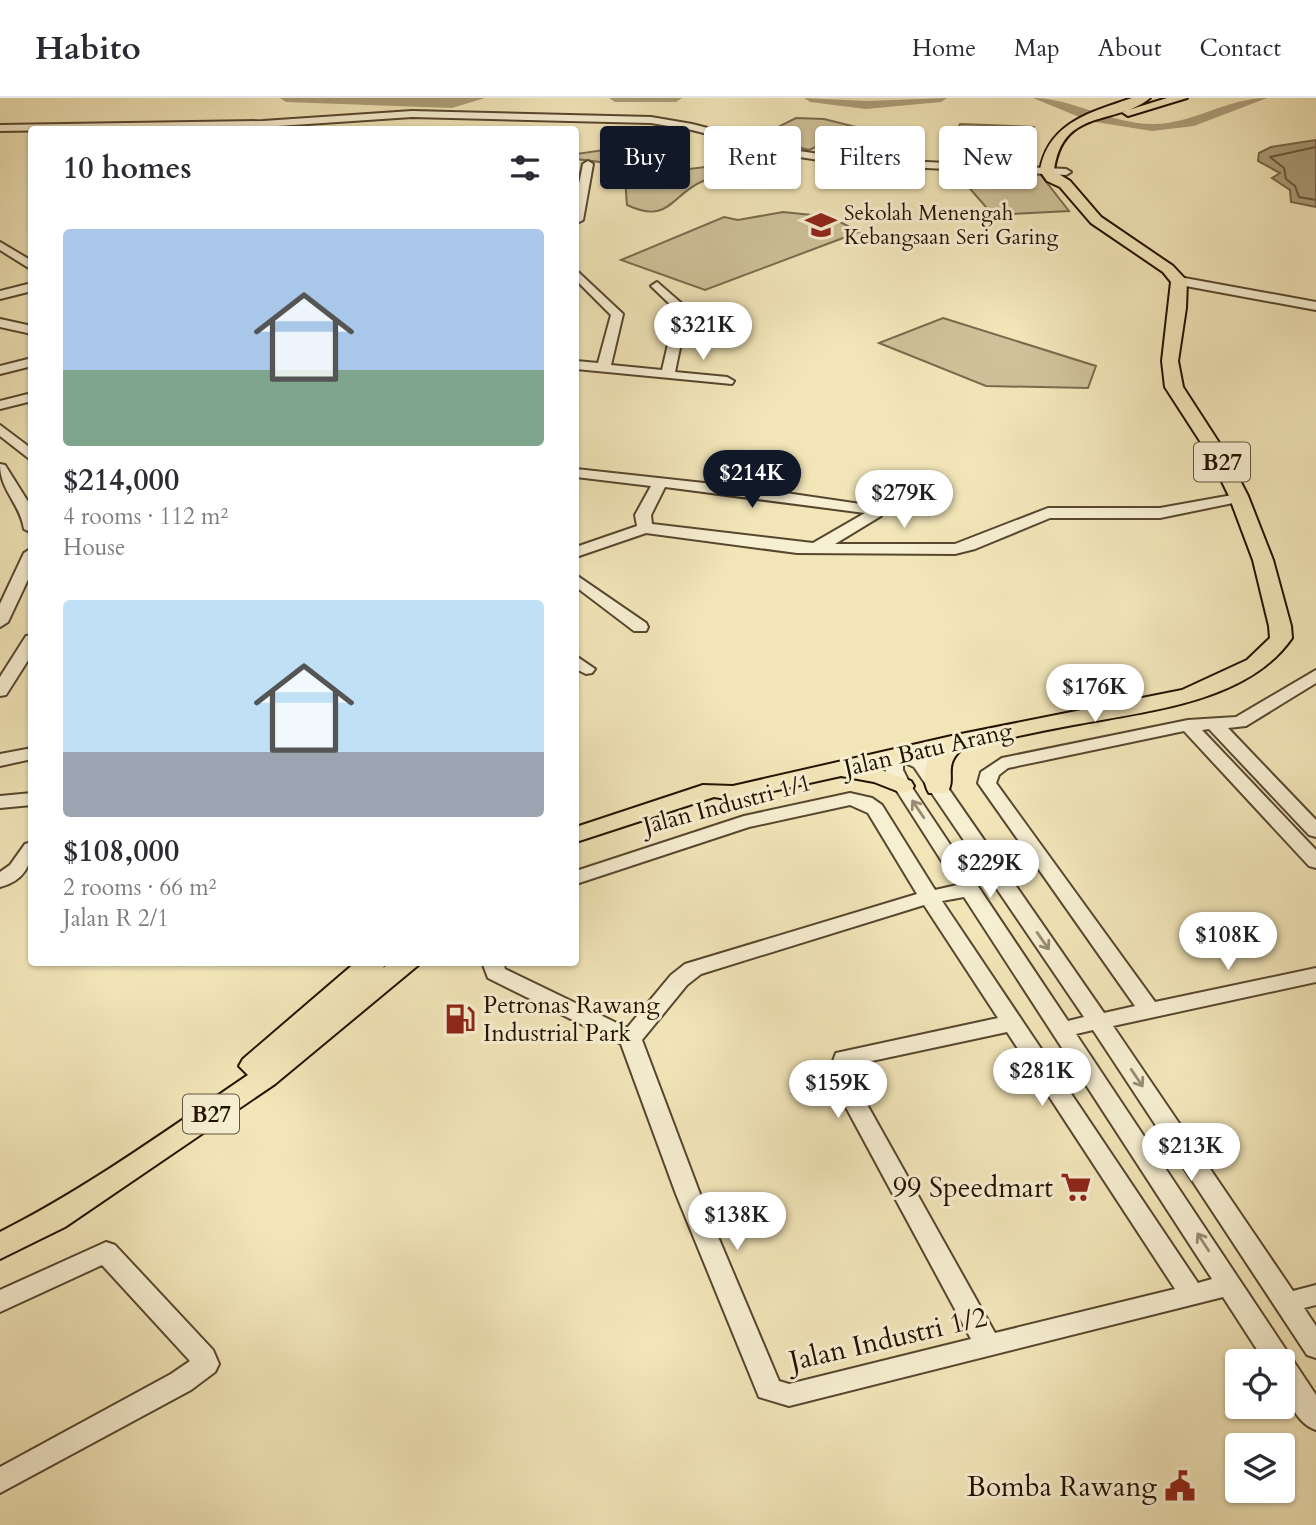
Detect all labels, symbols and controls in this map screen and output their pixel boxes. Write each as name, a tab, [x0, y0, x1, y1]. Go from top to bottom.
text: Habito	[35, 26, 141, 71]
text: Home	[912, 32, 976, 65]
text: Map	[1014, 32, 1060, 65]
text: About	[1098, 32, 1162, 65]
text: Contact	[1200, 32, 1281, 65]
chip: Buy	[600, 126, 690, 189]
chip: Rent	[704, 126, 801, 189]
chip: Filters	[815, 126, 925, 189]
chip: New	[939, 126, 1037, 189]
text: 10 homes	[63, 148, 192, 189]
icon: filters	[506, 149, 544, 187]
place label: Sekolah Menengah Kebangsaan Seri Garing	[844, 199, 1058, 252]
school or university icon: Sekolah Menengah Kebangsaan Seri Garing	[804, 208, 838, 242]
icon: home	[241, 274, 367, 400]
pin: $321K	[654, 302, 752, 362]
text: $321K	[670, 309, 736, 340]
road number: B27	[1194, 442, 1250, 482]
pin: $214K	[703, 450, 801, 510]
text: $214K	[719, 457, 785, 488]
text: $214,000	[63, 460, 179, 501]
pin: $279K	[855, 470, 953, 530]
text: $279K	[871, 477, 937, 508]
text: 4 rooms · 112 m²	[63, 501, 228, 532]
text: House	[63, 532, 125, 563]
icon: home	[241, 645, 367, 771]
pin: $176K	[1046, 664, 1144, 724]
text: $176K	[1062, 671, 1128, 702]
street label: Jalan Batu Arang	[838, 714, 1016, 786]
street label: Jalan Industri 1/1	[637, 766, 815, 844]
one-way arrow	[911, 800, 925, 819]
text: $108,000	[63, 831, 179, 872]
pin: $229K	[941, 840, 1039, 900]
text: $229K	[957, 847, 1023, 878]
text: 2 rooms · 66 m²	[63, 872, 216, 903]
text: Jalan R 2/1	[63, 903, 169, 934]
pin: $108K	[1179, 912, 1277, 972]
text: $108K	[1195, 919, 1261, 950]
one-way arrow	[1036, 931, 1050, 950]
place label: Petronas Rawang Industrial Park	[483, 989, 660, 1050]
fuel station icon: Petronas Rawang Industrial Park	[443, 1002, 477, 1036]
pin: $281K	[993, 1048, 1091, 1108]
text: $281K	[1009, 1055, 1075, 1086]
pin: $159K	[789, 1060, 887, 1120]
text: $159K	[805, 1067, 871, 1098]
one-way arrow	[1130, 1068, 1144, 1088]
road number: B27	[183, 1094, 239, 1134]
pin: $213K	[1142, 1124, 1240, 1183]
text: $213K	[1158, 1130, 1224, 1161]
place label: 99 Speedmart	[893, 1169, 1053, 1207]
supermarket icon: 99 Speedmart	[1059, 1170, 1093, 1204]
pin: $138K	[688, 1192, 786, 1252]
text: $138K	[704, 1199, 770, 1230]
one-way arrow	[1195, 1233, 1209, 1253]
street label: Jalan Industri 1/2	[782, 1298, 991, 1381]
map controls	[1225, 1349, 1295, 1503]
button: locate	[1225, 1349, 1295, 1419]
button: layers	[1225, 1433, 1295, 1503]
place label: Bomba Rawang	[967, 1468, 1157, 1506]
public building icon: Bomba Rawang	[1163, 1469, 1197, 1503]

